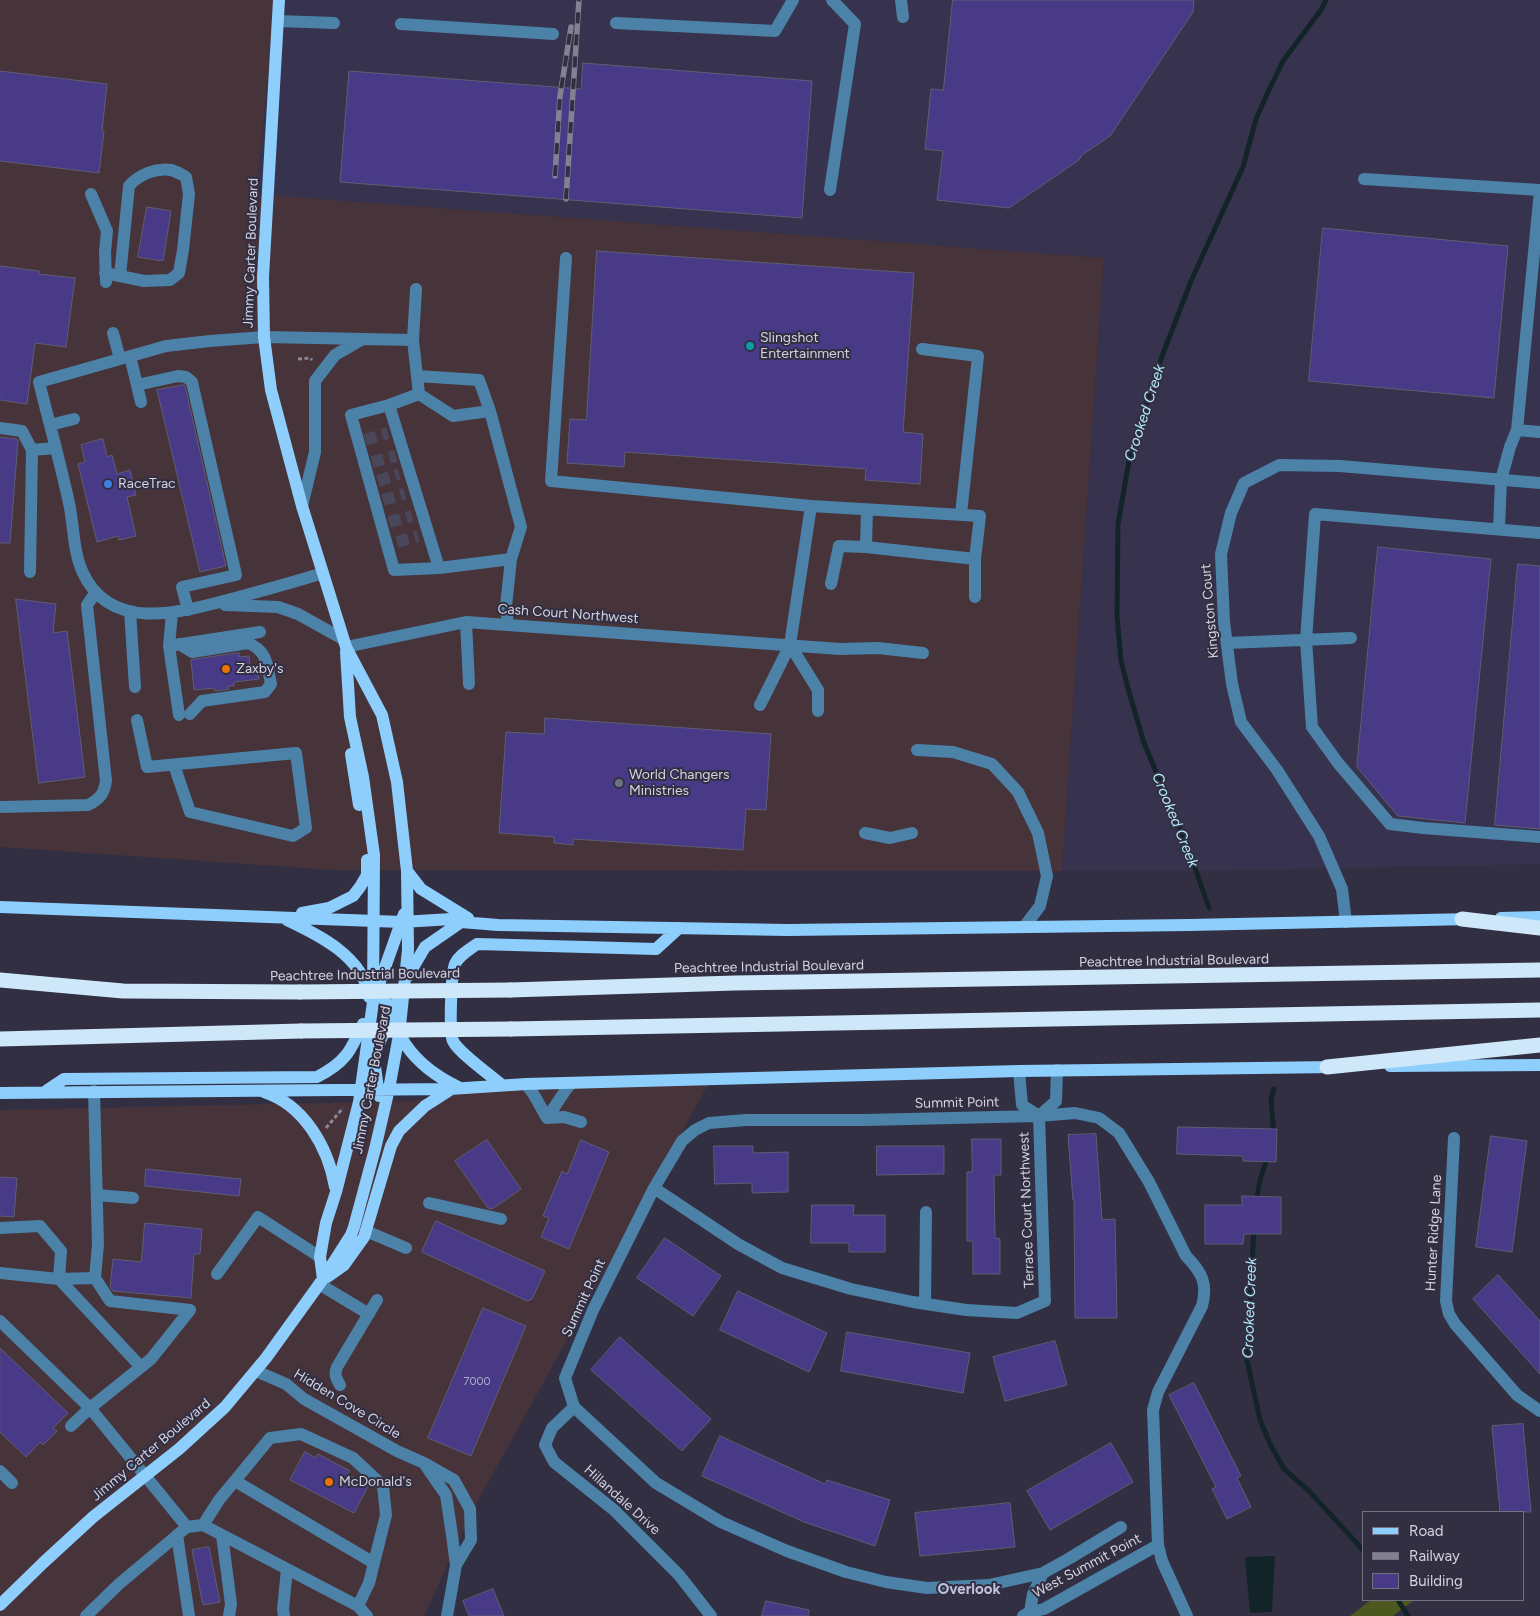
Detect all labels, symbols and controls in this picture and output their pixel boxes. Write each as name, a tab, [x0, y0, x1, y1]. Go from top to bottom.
street label: Jimmy Carter Boulevard	[240, 178, 262, 328]
place label: Slingshot Entertainment	[760, 330, 850, 362]
marker: Slingshot Entertainment	[744, 340, 756, 352]
water label: Crooked Creek	[1121, 362, 1169, 464]
place label: RaceTrac	[118, 476, 176, 492]
marker: RaceTrac	[102, 478, 114, 490]
street label: Kingston Court	[1197, 563, 1223, 659]
street label: Cash Court Northwest	[497, 601, 639, 627]
place label: Zaxby's	[236, 661, 283, 677]
marker: Zaxby's	[220, 663, 232, 675]
place label: World Changers Ministries	[629, 767, 729, 800]
water label: Crooked Creek	[1148, 770, 1202, 870]
marker: World Changers Ministries	[613, 777, 625, 789]
street label: Peachtree Industrial Boulevard	[1079, 951, 1269, 971]
street label: Peachtree Industrial Boulevard	[674, 957, 864, 977]
street label: Peachtree Industrial Boulevard	[270, 965, 460, 985]
street label: Jimmy Carter Boulevard	[349, 1005, 395, 1155]
street label: Summit Point	[915, 1094, 999, 1112]
street label: Terrace Court Northwest	[1016, 1132, 1038, 1288]
street label: Hunter Ridge Lane	[1423, 1174, 1445, 1292]
street label: Summit Point	[558, 1256, 610, 1340]
water label: Crooked Creek	[1239, 1257, 1261, 1359]
street label: Hidden Cove Circle	[291, 1365, 403, 1443]
house number: 7000	[463, 1375, 491, 1389]
street label: Jimmy Carter Boulevard	[88, 1395, 214, 1505]
street label: Hillandale Drive	[580, 1461, 664, 1539]
place label: McDonald's	[339, 1474, 412, 1490]
marker: McDonald's	[323, 1476, 335, 1488]
legend	[1362, 1511, 1525, 1601]
text: Road	[1409, 1522, 1444, 1540]
street label: West Summit Point	[1030, 1530, 1144, 1602]
text: Railway	[1409, 1547, 1460, 1565]
text: Building	[1409, 1572, 1463, 1590]
district label: Overlook	[937, 1581, 1001, 1599]

